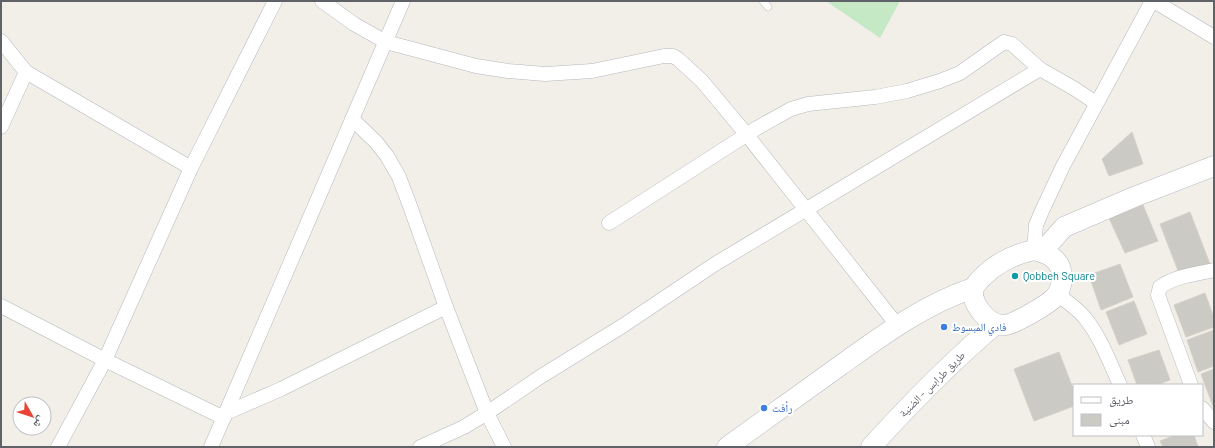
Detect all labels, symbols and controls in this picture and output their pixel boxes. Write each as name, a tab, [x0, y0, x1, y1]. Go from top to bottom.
place label: Qobbeh Square	[1023, 269, 1095, 282]
marker: Qobbeh Square	[1010, 271, 1020, 281]
place label: فادي المبسوط	[952, 320, 1007, 336]
marker: فادي المبسوط	[939, 322, 949, 332]
street label: طريق طرابس - الضنية	[896, 348, 968, 420]
legend	[1073, 384, 1203, 436]
text: طريق	[1109, 392, 1134, 407]
north arrow	[12, 396, 52, 436]
place label: رأفت	[772, 401, 792, 414]
marker: رأفت	[759, 403, 769, 413]
text: مبنى	[1109, 412, 1130, 427]
text: ش	[30, 413, 49, 431]

